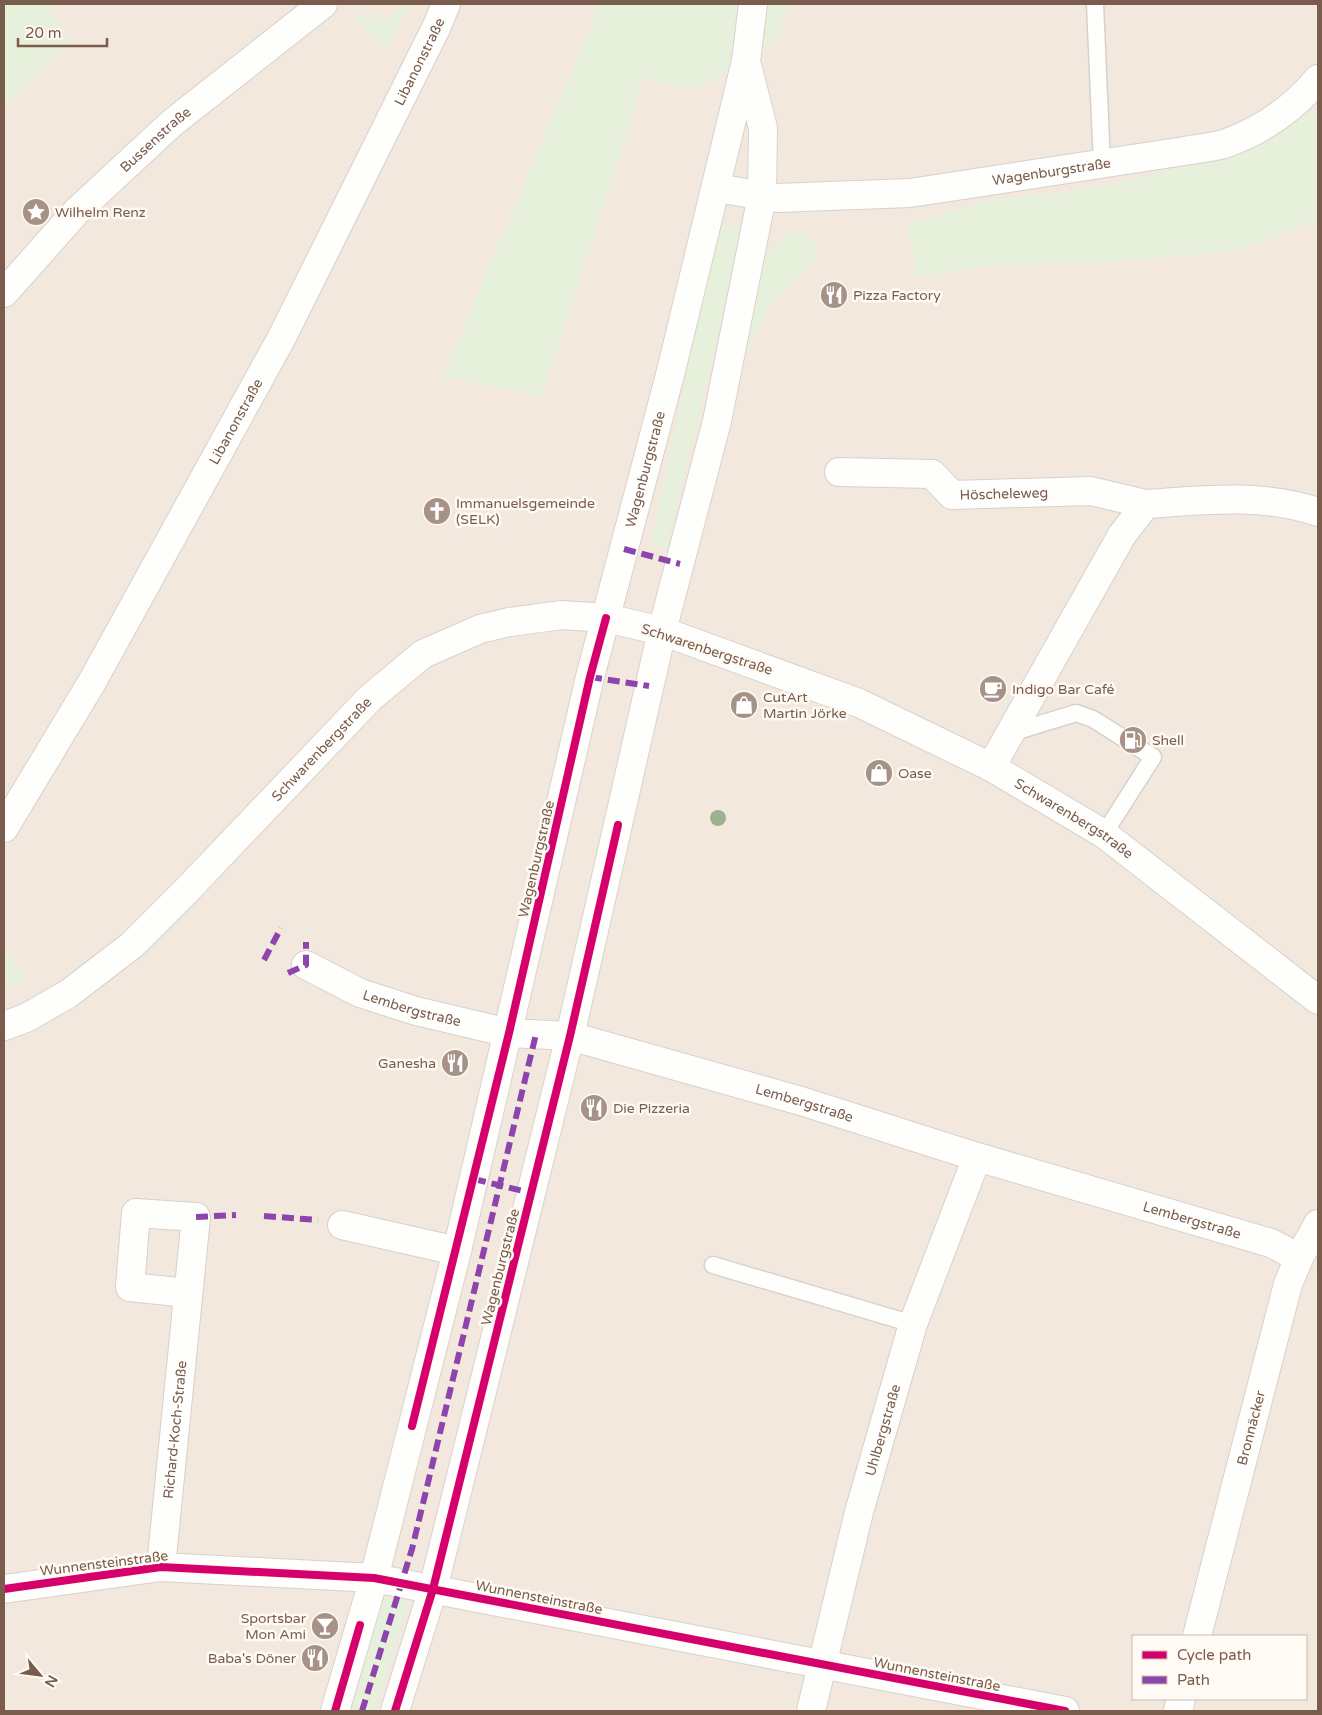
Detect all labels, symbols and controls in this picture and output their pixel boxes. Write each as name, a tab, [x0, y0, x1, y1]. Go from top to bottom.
scale bar	[18, 15, 106, 47]
street label: Libanonstraße	[391, 16, 448, 108]
text: 20 m	[25, 24, 62, 42]
street label: Bussenstraße	[117, 103, 195, 176]
street label: Wagenburgstraße	[991, 154, 1112, 189]
place icon: Wilhelm Renz	[21, 197, 51, 227]
place label: Wilhelm Renz	[55, 204, 146, 221]
restaurant icon: Pizza Factory	[819, 280, 849, 310]
place label: Pizza Factory	[853, 287, 941, 304]
street label: Libanonstraße	[206, 376, 267, 468]
street label: Wagenburgstraße	[622, 409, 669, 530]
street label: Höscheleweg	[959, 484, 1049, 504]
place label: Immanuelsgemeinde (SELK)	[456, 495, 595, 528]
church icon: Immanuelsgemeinde (SELK)	[422, 496, 452, 526]
street label: Schwarenbergstraße	[639, 620, 775, 679]
cafe icon: Indigo Bar Café	[978, 674, 1008, 704]
place label: Indigo Bar Café	[1012, 681, 1115, 698]
place label: CutArt Martin Jörke	[763, 689, 847, 722]
shop icon: CutArt Martin Jörke	[729, 690, 759, 720]
street label: Schwarenbergstraße	[268, 694, 375, 805]
fuel station icon: Shell	[1118, 725, 1148, 755]
place label: Shell	[1152, 732, 1184, 749]
shop icon: Oase	[864, 758, 894, 788]
place label: Oase	[898, 765, 932, 782]
street label: Schwarenbergstraße	[1011, 775, 1137, 863]
street label: Wagenburgstraße	[515, 799, 558, 919]
street label: Lembergstraße	[361, 986, 463, 1030]
restaurant icon: Ganesha	[440, 1048, 470, 1078]
place label: Ganesha	[378, 1055, 436, 1072]
street label: Lembergstraße	[753, 1081, 855, 1126]
restaurant icon: Die Pizzeria	[579, 1093, 609, 1123]
place label: Die Pizzeria	[613, 1100, 690, 1117]
street label: Lembergstraße	[1141, 1198, 1243, 1243]
street label: Wagenburgstraße	[478, 1207, 523, 1327]
street label: Richard-Koch-Straße	[160, 1360, 191, 1500]
street label: Uhlbergstraße	[862, 1382, 904, 1478]
street label: Bronnäcker	[1233, 1388, 1269, 1467]
street label: Wunnensteinstraße	[39, 1547, 169, 1580]
street label: Wunnensteinstraße	[474, 1577, 604, 1618]
place label: Sportsbar Mon Ami	[241, 1610, 307, 1643]
bar icon: Sportsbar Mon Ami	[310, 1611, 340, 1641]
legend	[1132, 1635, 1307, 1700]
restaurant icon: Baba's Döner	[300, 1643, 330, 1673]
text: Cycle path	[1177, 1646, 1251, 1664]
north arrow	[15, 1650, 65, 1700]
place label: Baba's Döner	[208, 1650, 297, 1667]
street label: Wunnensteinstraße	[872, 1654, 1002, 1695]
text: Path	[1177, 1671, 1210, 1689]
text: N	[41, 1672, 61, 1690]

